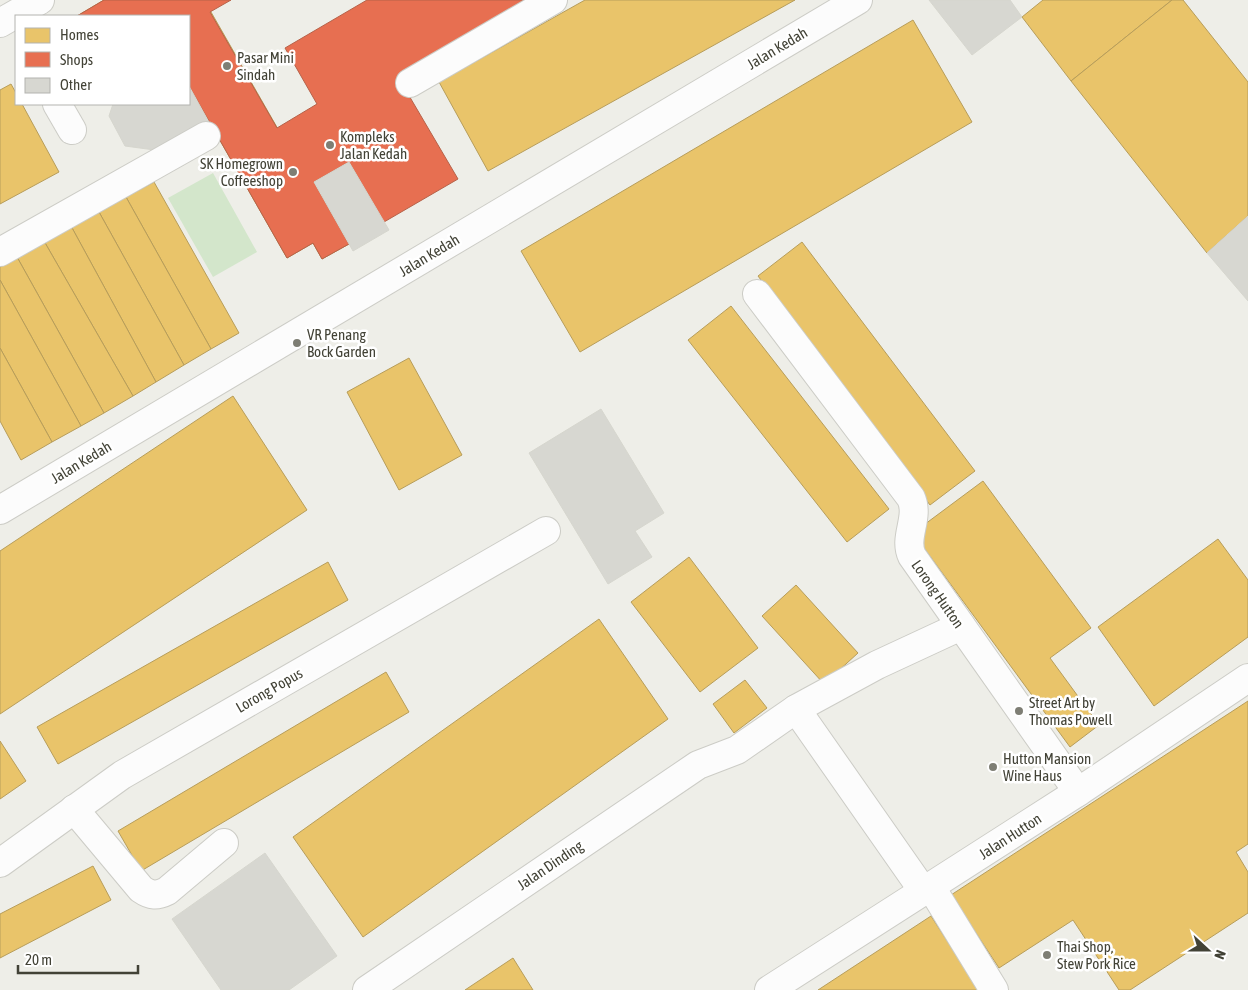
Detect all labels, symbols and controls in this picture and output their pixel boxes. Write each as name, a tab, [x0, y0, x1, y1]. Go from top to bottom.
legend	[15, 15, 190, 105]
street label: Jalan Kedah	[744, 23, 810, 73]
text: Homes	[60, 26, 99, 43]
place label: Pasar Mini Sindah	[237, 49, 294, 83]
text: Shops	[60, 51, 93, 68]
marker: Pasar Mini Sindah	[221, 60, 233, 72]
text: Other	[60, 76, 92, 93]
place label: Kompleks Jalan Kedah	[340, 128, 407, 162]
marker: Kompleks Jalan Kedah	[324, 139, 336, 151]
place label: SK Homegrown Coffeeshop	[200, 155, 283, 189]
marker: SK Homegrown Coffeeshop	[287, 166, 299, 178]
street label: Jalan Kedah	[396, 230, 462, 280]
place label: VR Penang Bock Garden	[307, 326, 376, 360]
marker: VR Penang Bock Garden	[291, 337, 303, 349]
street label: Jalan Kedah	[48, 437, 114, 487]
street label: Lorong Hutton	[908, 557, 968, 631]
street label: Lorong Popus	[233, 664, 305, 716]
place label: Street Art by Thomas Powell	[1029, 694, 1112, 728]
marker: Street Art by Thomas Powell	[1013, 705, 1025, 717]
place label: Hutton Mansion Wine Haus	[1003, 750, 1091, 784]
marker: Hutton Mansion Wine Haus	[987, 761, 999, 773]
street label: Jalan Hutton	[976, 810, 1044, 862]
street label: Jalan Dinding	[514, 837, 586, 893]
north arrow	[1183, 925, 1233, 975]
place label: Thai Shop, Stew Pork Rice	[1057, 938, 1136, 972]
scale bar	[18, 942, 138, 974]
text: N	[1211, 948, 1229, 961]
marker: Thai Shop, Stew Pork Rice	[1041, 949, 1053, 961]
text: 20 m	[25, 951, 52, 968]

